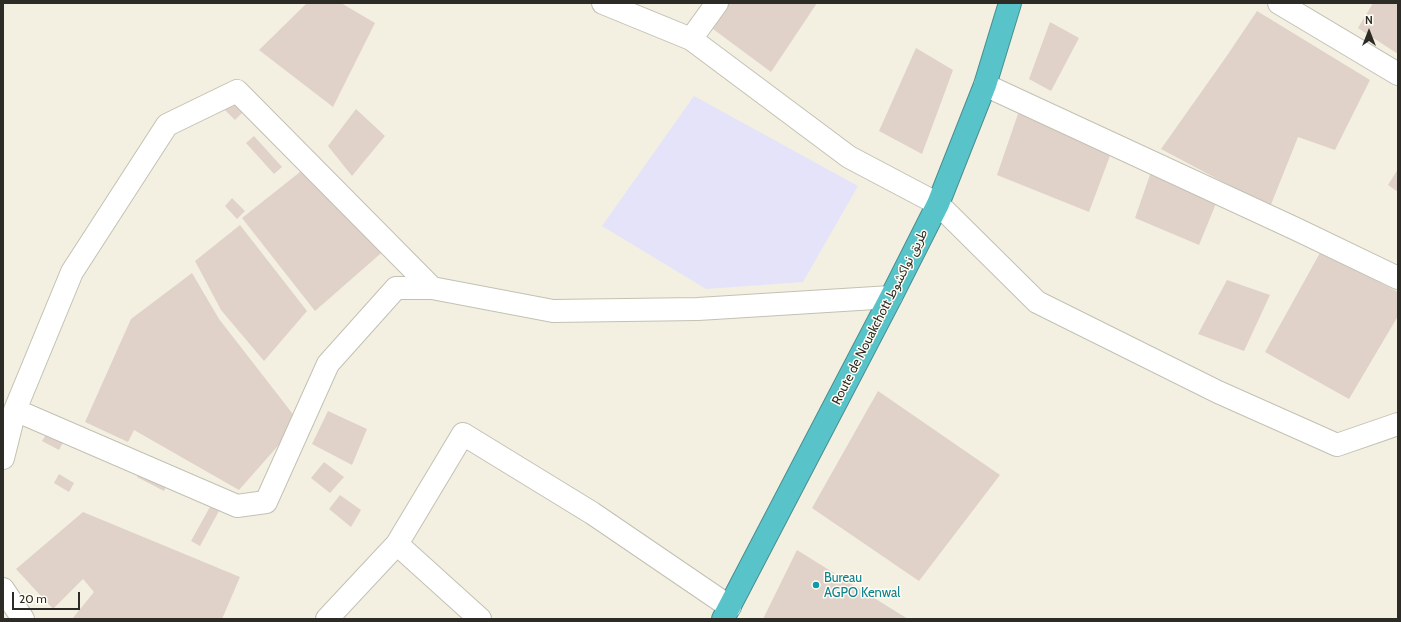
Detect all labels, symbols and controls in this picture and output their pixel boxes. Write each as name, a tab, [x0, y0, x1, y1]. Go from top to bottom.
north arrow	[1349, 12, 1389, 52]
text: N	[1365, 13, 1373, 27]
street label: Route de Nouakchott طريق نواكشوط	[829, 227, 931, 407]
place label: Bureau AGPO Kenwal	[824, 570, 900, 601]
marker: Bureau AGPO Kenwal	[811, 580, 821, 590]
scale bar	[14, 584, 82, 610]
text: 20 m	[19, 591, 47, 606]

